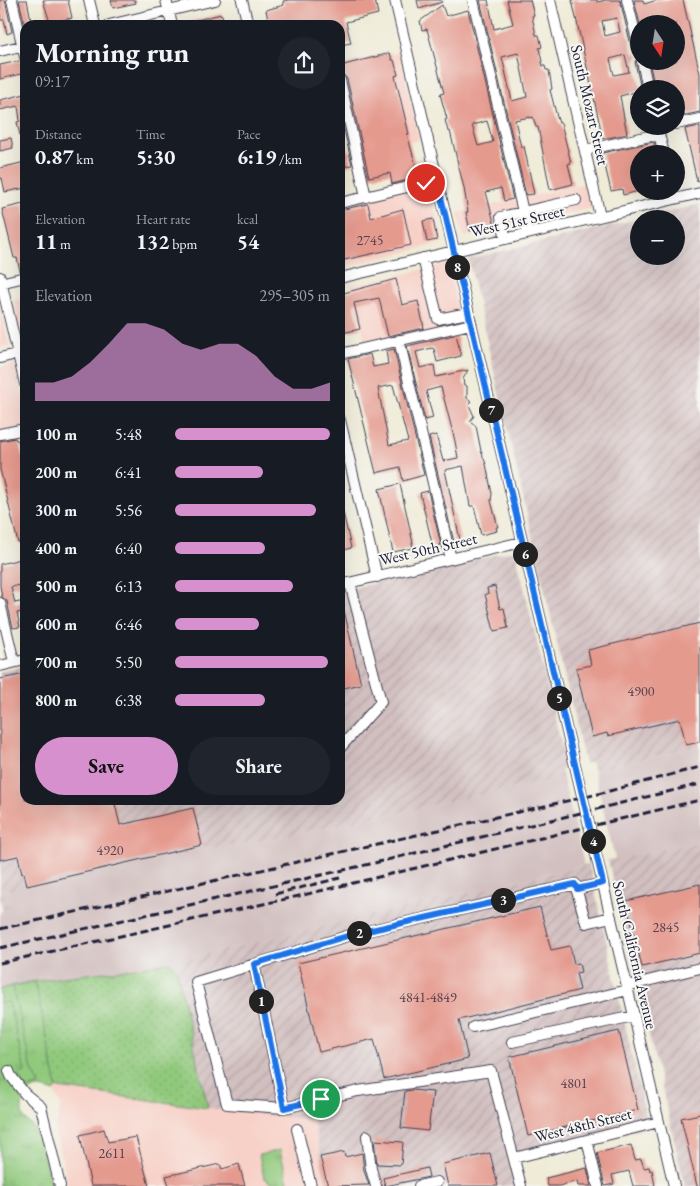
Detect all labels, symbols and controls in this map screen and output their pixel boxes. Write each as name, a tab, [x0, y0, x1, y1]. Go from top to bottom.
north arrow	[630, 15, 685, 70]
map controls	[630, 15, 685, 265]
text: Morning run	[35, 34, 189, 70]
button: share	[278, 37, 330, 89]
street label: South Mozart Street	[566, 43, 614, 167]
text: 09:17	[35, 71, 70, 92]
button: layers	[630, 80, 685, 135]
text: Distance	[35, 125, 82, 143]
text: Time	[136, 125, 165, 143]
text: Pace	[237, 125, 261, 143]
text: 0.87	[35, 143, 74, 170]
text: 5:30	[136, 143, 175, 170]
text: 6:19	[237, 143, 276, 170]
button: +	[630, 145, 685, 200]
text: km	[74, 150, 94, 168]
text: /km	[276, 150, 302, 168]
pin	[405, 162, 447, 204]
icon: check	[412, 169, 440, 197]
street label: West 51st Street	[468, 200, 566, 242]
text: Elevation	[35, 210, 85, 228]
text: Heart rate	[136, 210, 190, 228]
text: kcal	[237, 210, 258, 228]
button: −	[630, 210, 685, 265]
text: 11	[35, 228, 57, 255]
text: 132	[136, 228, 169, 255]
text: 54	[237, 228, 259, 255]
house number: 2745	[357, 231, 383, 249]
text: m	[57, 235, 71, 253]
text: bpm	[169, 235, 198, 253]
pin: 8	[444, 254, 470, 280]
text: 8	[454, 258, 461, 276]
text: Elevation	[35, 285, 93, 306]
text: 295–305 m	[259, 285, 330, 306]
pin: 7	[478, 398, 504, 422]
text: 7	[488, 401, 495, 419]
text: 100 m	[35, 424, 77, 445]
text: 5:48	[115, 424, 142, 445]
text: 200 m	[35, 462, 77, 483]
text: 6:41	[115, 462, 142, 483]
text: 300 m	[35, 500, 77, 521]
text: 5:56	[115, 500, 142, 521]
street label: West 50th Street	[377, 528, 479, 570]
text: 400 m	[35, 538, 77, 559]
text: 6:40	[115, 538, 142, 559]
pin: 6	[512, 542, 538, 566]
text: 6	[522, 545, 529, 563]
text: 500 m	[35, 576, 77, 597]
text: 6:13	[115, 576, 142, 597]
text: 600 m	[35, 614, 77, 635]
text: 6:46	[115, 614, 142, 635]
text: 700 m	[35, 652, 77, 673]
text: 5:50	[115, 652, 142, 673]
house number: 4900	[628, 682, 655, 700]
pin: 5	[546, 686, 572, 710]
text: 5	[556, 689, 563, 707]
text: 800 m	[35, 690, 77, 711]
text: 6:38	[115, 690, 142, 711]
button: Save	[35, 737, 178, 795]
button: Share	[188, 737, 330, 795]
pin: 4	[580, 828, 606, 854]
text: 4	[590, 832, 597, 850]
house number: 4920	[97, 841, 124, 859]
street label: South California Avenue	[608, 879, 662, 1031]
pin: 3	[490, 888, 516, 912]
text: 3	[500, 891, 507, 909]
house number: 2845	[653, 918, 679, 936]
pin: 2	[346, 920, 372, 946]
text: 2	[356, 924, 363, 942]
pin: 1	[248, 988, 274, 1014]
house number: 4841-4849	[399, 988, 457, 1006]
text: 1	[258, 992, 265, 1010]
house number: 4801	[561, 1074, 587, 1092]
pin	[300, 1078, 342, 1120]
icon: arrive	[307, 1085, 335, 1113]
street label: West 48th Street	[532, 1103, 634, 1147]
house number: 2611	[99, 1144, 125, 1162]

